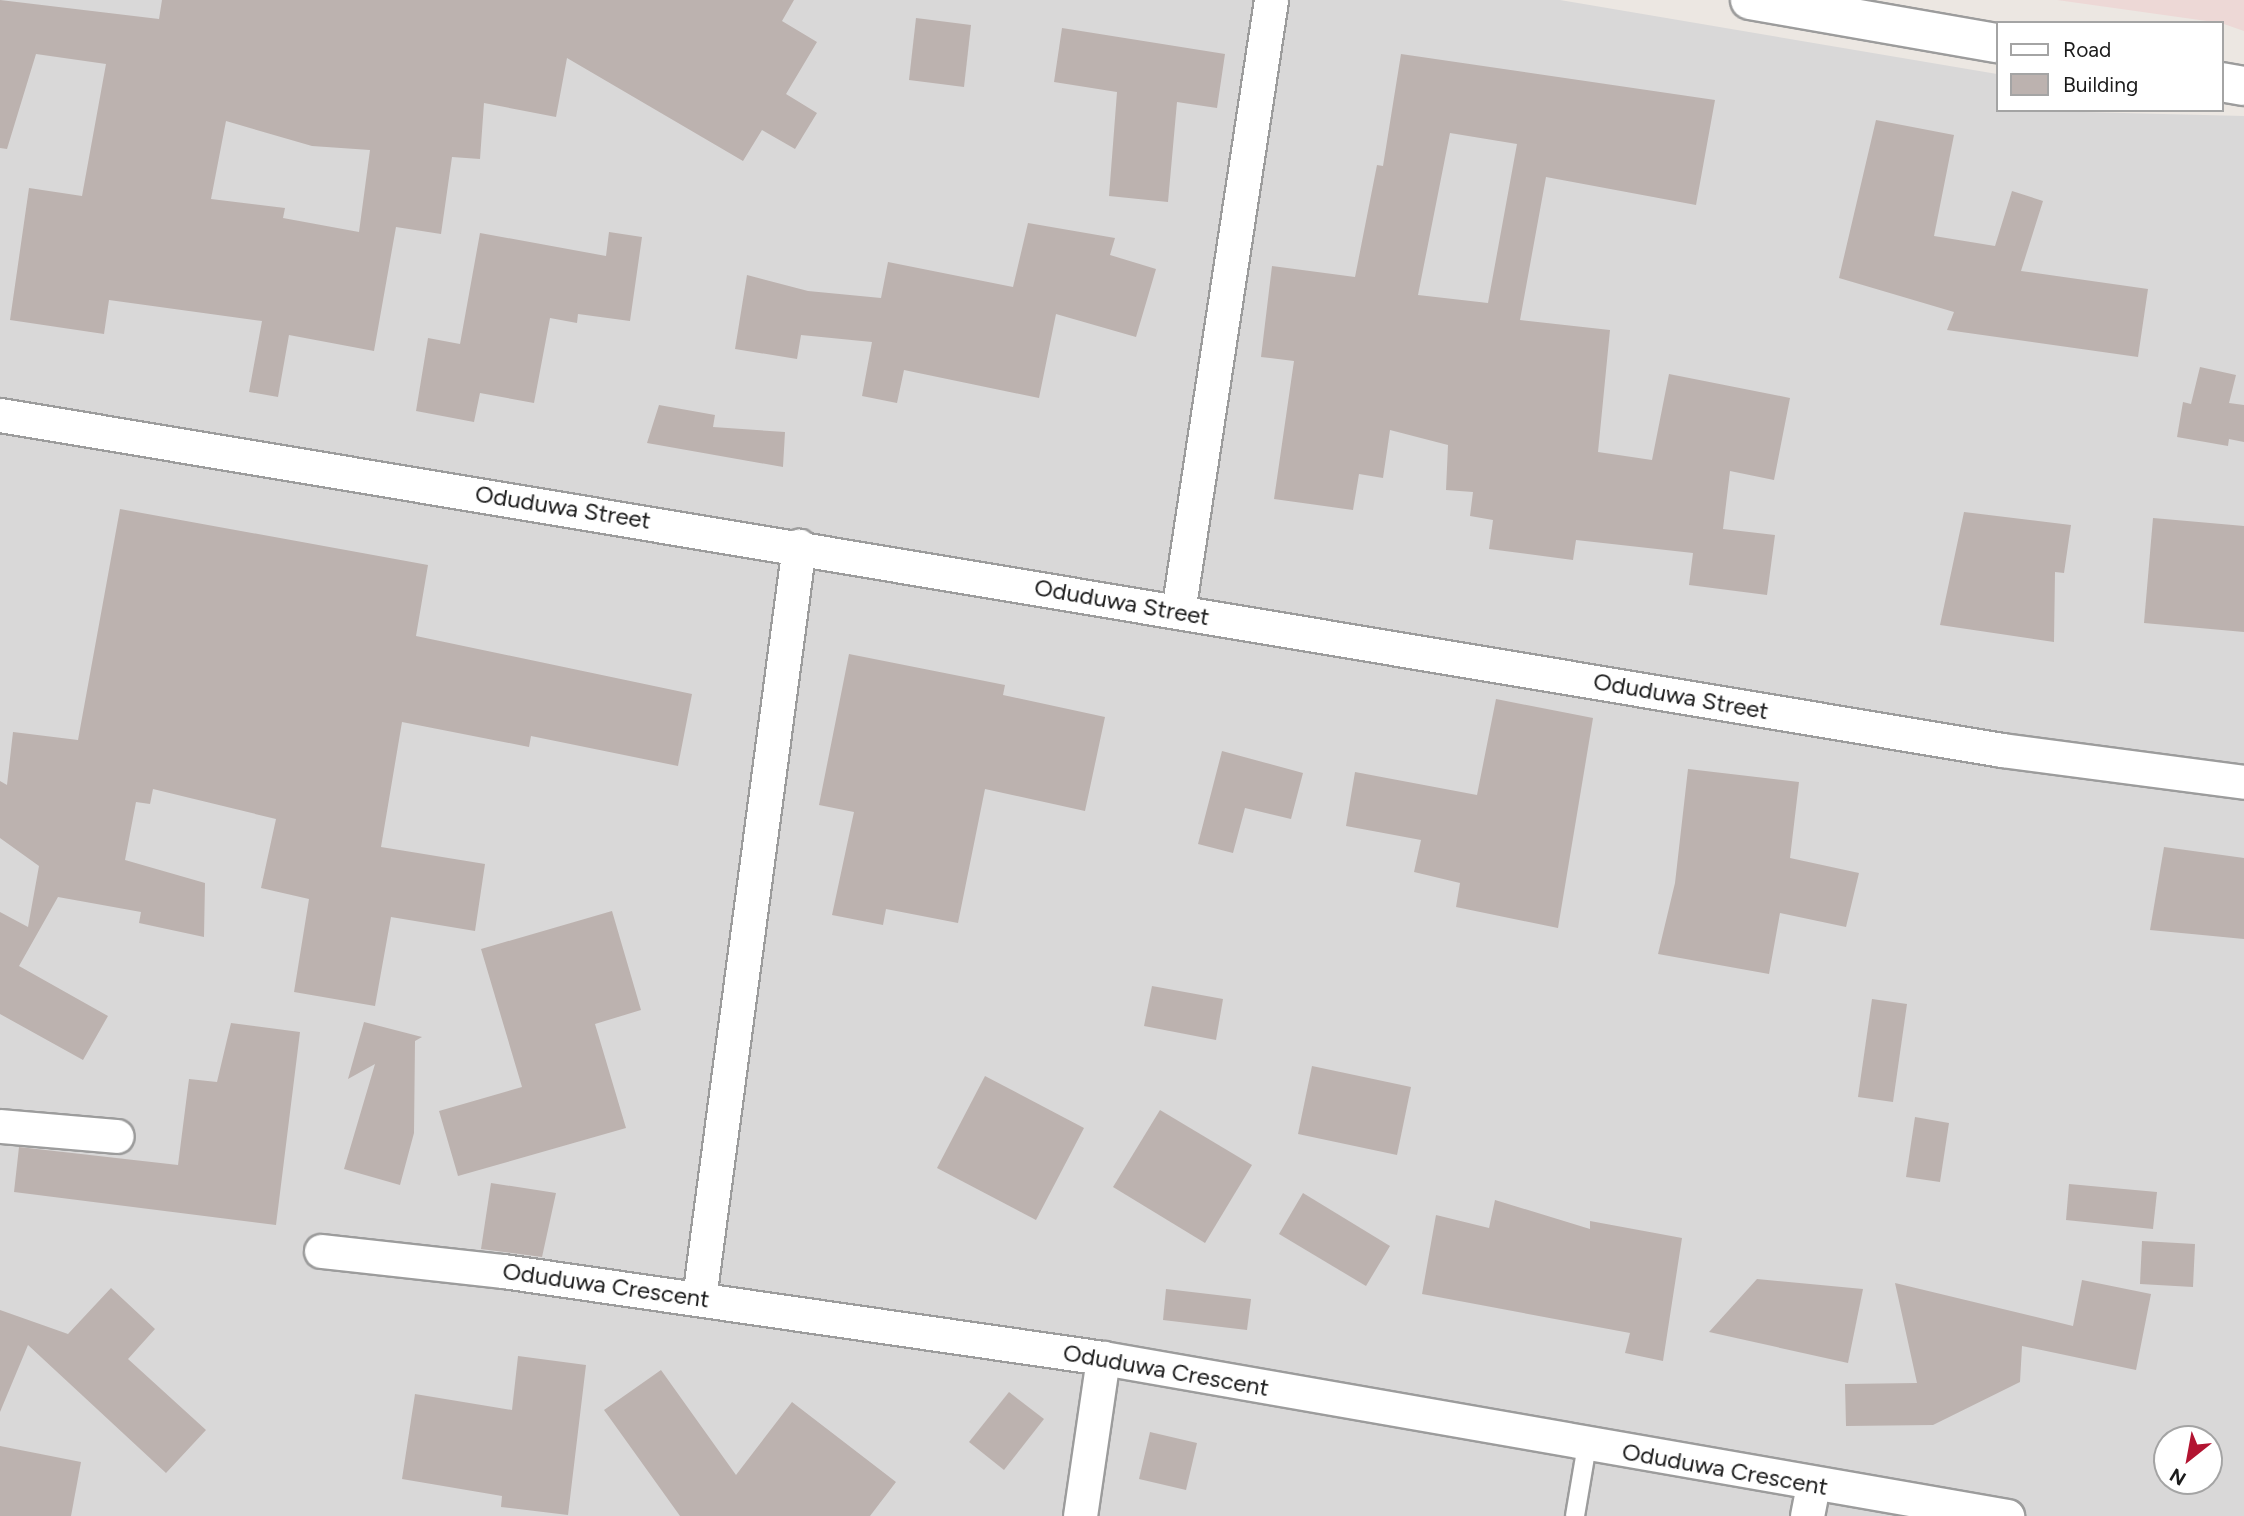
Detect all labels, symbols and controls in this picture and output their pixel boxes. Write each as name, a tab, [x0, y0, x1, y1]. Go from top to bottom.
legend	[1996, 21, 2223, 112]
text: Road	[2063, 37, 2111, 62]
text: Building	[2063, 72, 2138, 97]
street label: Oduduwa Street	[473, 479, 653, 535]
street label: Oduduwa Street	[1032, 572, 1212, 632]
street label: Oduduwa Street	[1591, 666, 1771, 726]
street label: Oduduwa Crescent	[501, 1256, 711, 1314]
street label: Oduduwa Crescent	[1061, 1338, 1271, 1402]
north arrow	[2153, 1425, 2223, 1495]
street label: Oduduwa Crescent	[1620, 1437, 1830, 1501]
text: N	[2166, 1463, 2190, 1490]

